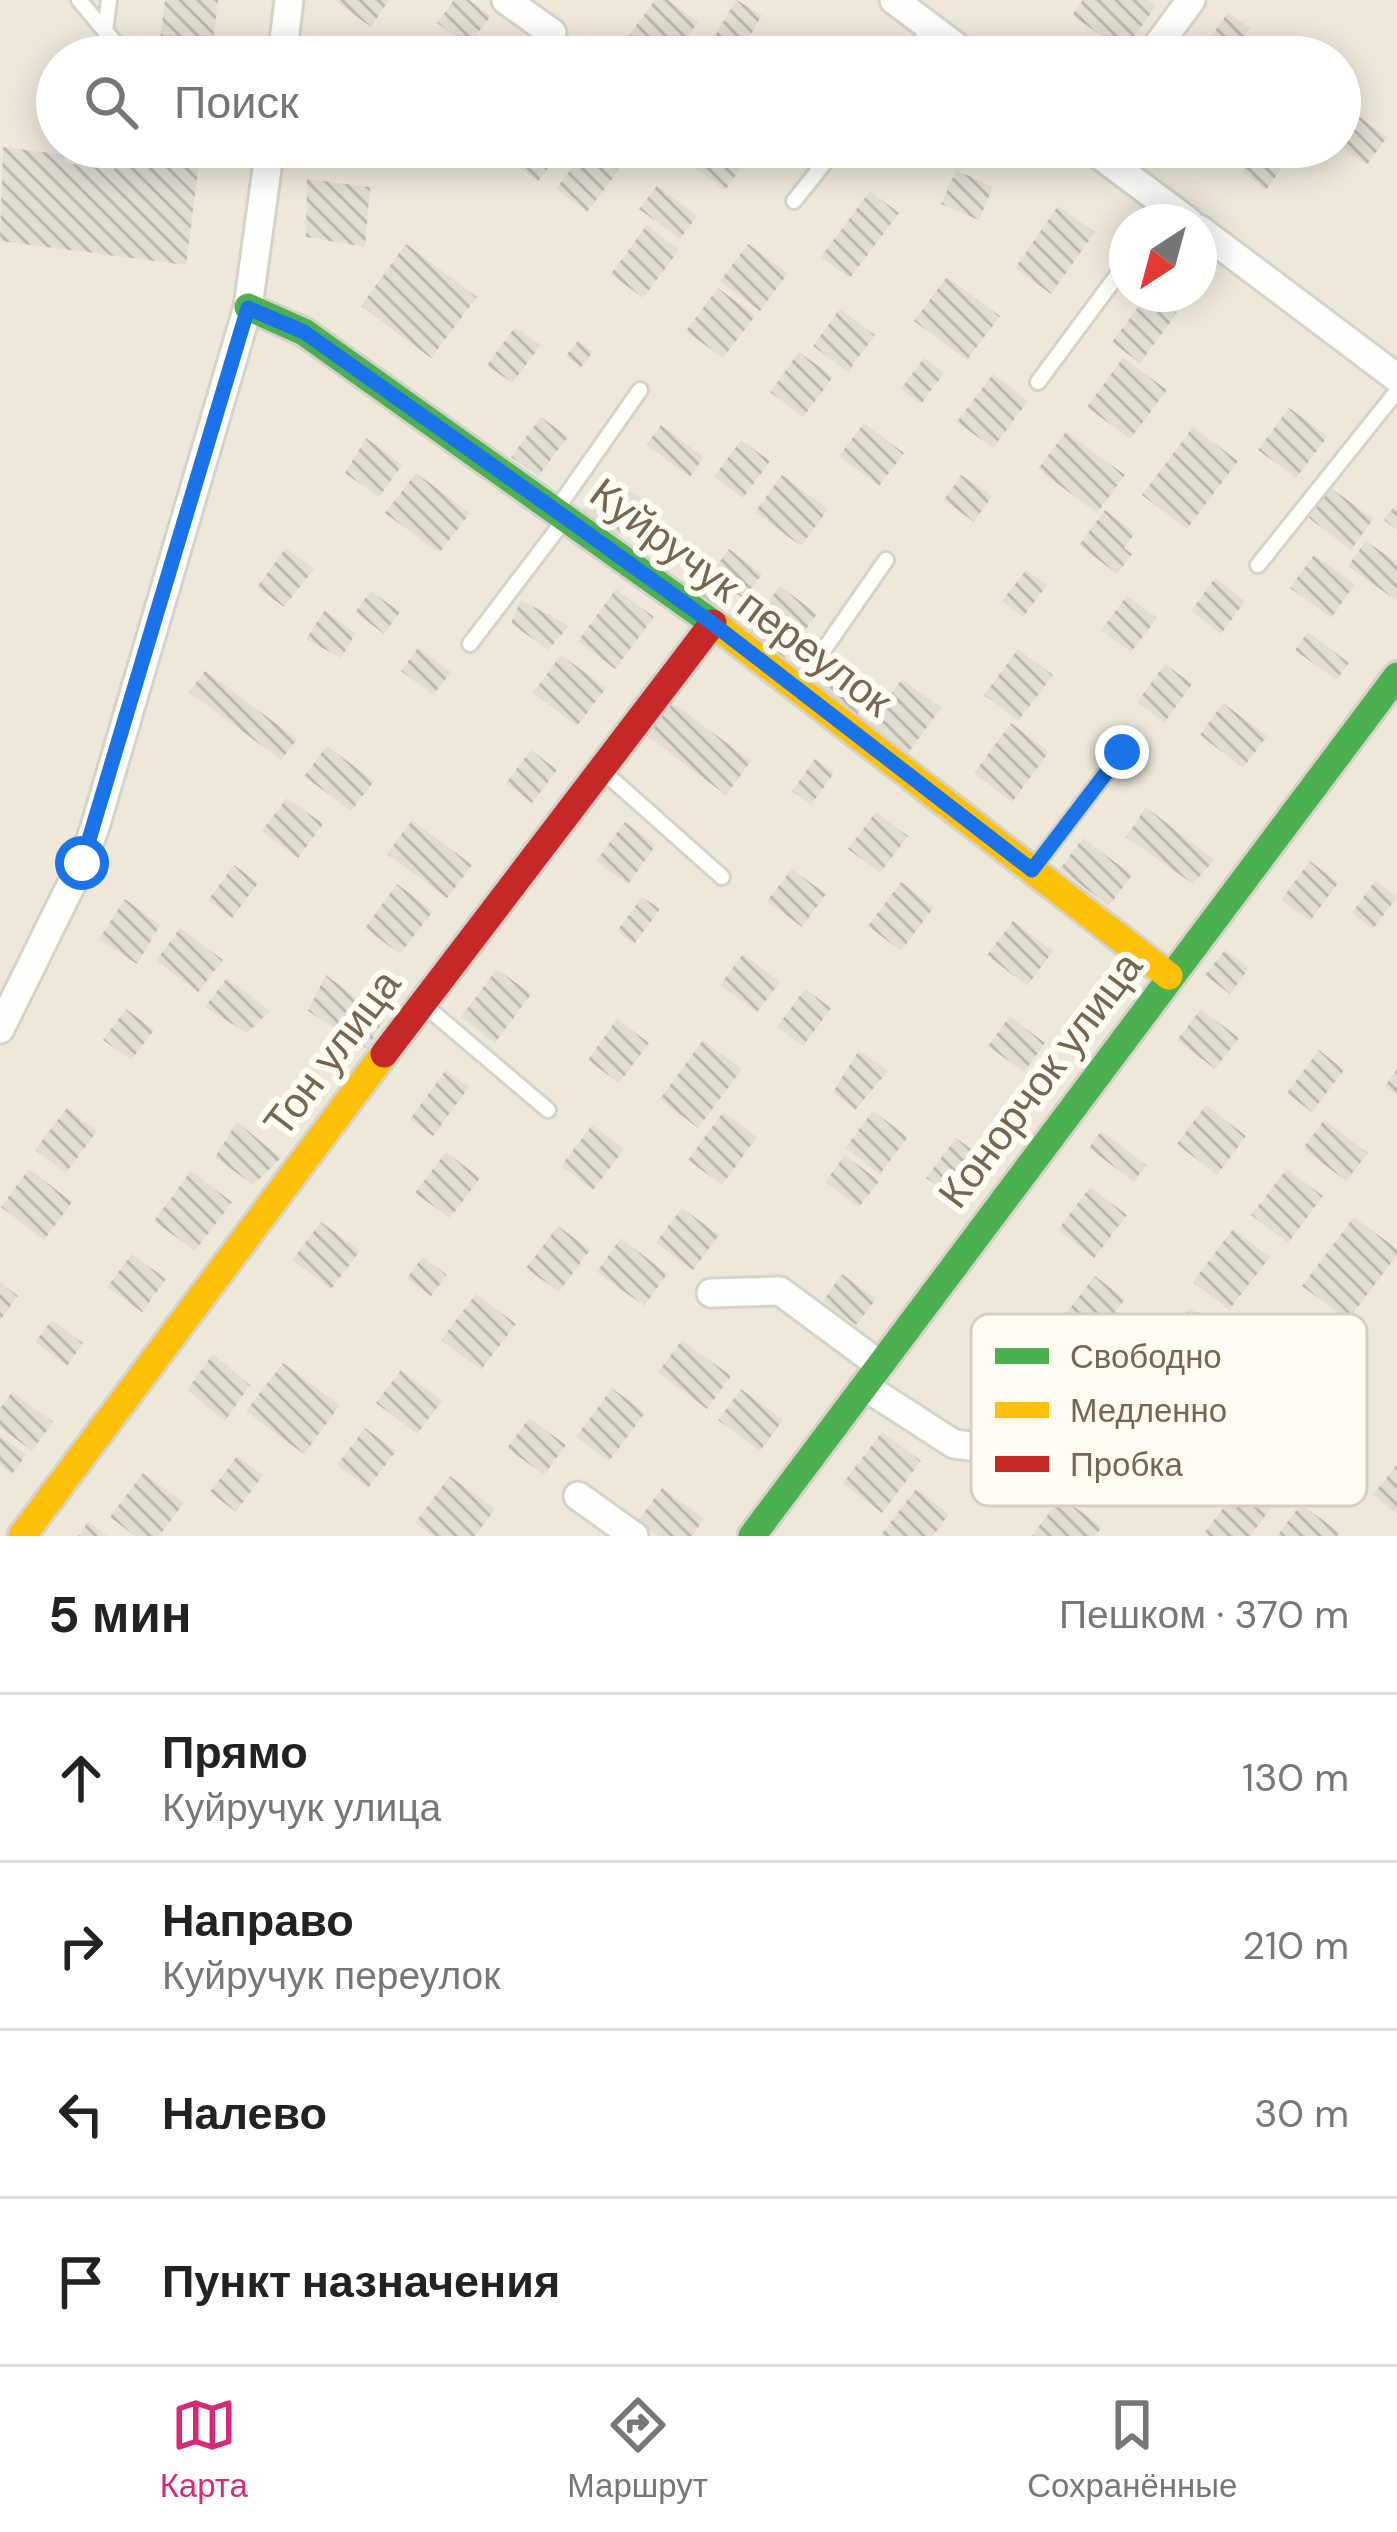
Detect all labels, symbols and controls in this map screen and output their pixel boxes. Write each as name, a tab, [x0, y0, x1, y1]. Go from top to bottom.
search box	[36, 36, 1361, 168]
icon: search	[78, 69, 144, 135]
text: Поиск	[174, 73, 299, 132]
north arrow	[1109, 204, 1217, 312]
street label: Куйручук переулок	[579, 465, 904, 729]
route end	[1095, 725, 1149, 779]
route start	[55, 836, 109, 890]
street label: Конорчок улица	[926, 940, 1155, 1219]
street label: Тон улица	[251, 958, 413, 1148]
legend	[971, 1314, 1367, 1506]
text: Свободно	[1070, 1335, 1222, 1378]
text: Медленно	[1070, 1389, 1227, 1432]
text: Пробка	[1070, 1443, 1183, 1486]
text: 5 мин	[48, 1581, 192, 1648]
text: Пешком · 370 m	[1059, 1589, 1349, 1640]
text: Прямо	[162, 1723, 308, 1782]
icon: ahead	[48, 1745, 114, 1811]
text: 130 m	[1242, 1752, 1349, 1803]
text: Куйручук улица	[162, 1782, 441, 1833]
text: Направо	[162, 1891, 354, 1950]
icon: right	[48, 1913, 114, 1979]
text: 210 m	[1243, 1920, 1349, 1971]
text: Куйручук переулок	[162, 1950, 500, 2001]
icon: left	[48, 2081, 114, 2147]
text: Налево	[162, 2084, 327, 2143]
text: 30 m	[1254, 2088, 1349, 2139]
icon: arrive	[48, 2249, 114, 2315]
text: Пункт назначения	[162, 2252, 560, 2311]
tab: Карта	[160, 2392, 248, 2507]
tab: Маршрут	[567, 2392, 708, 2507]
tab: Сохранённые	[1027, 2392, 1237, 2507]

